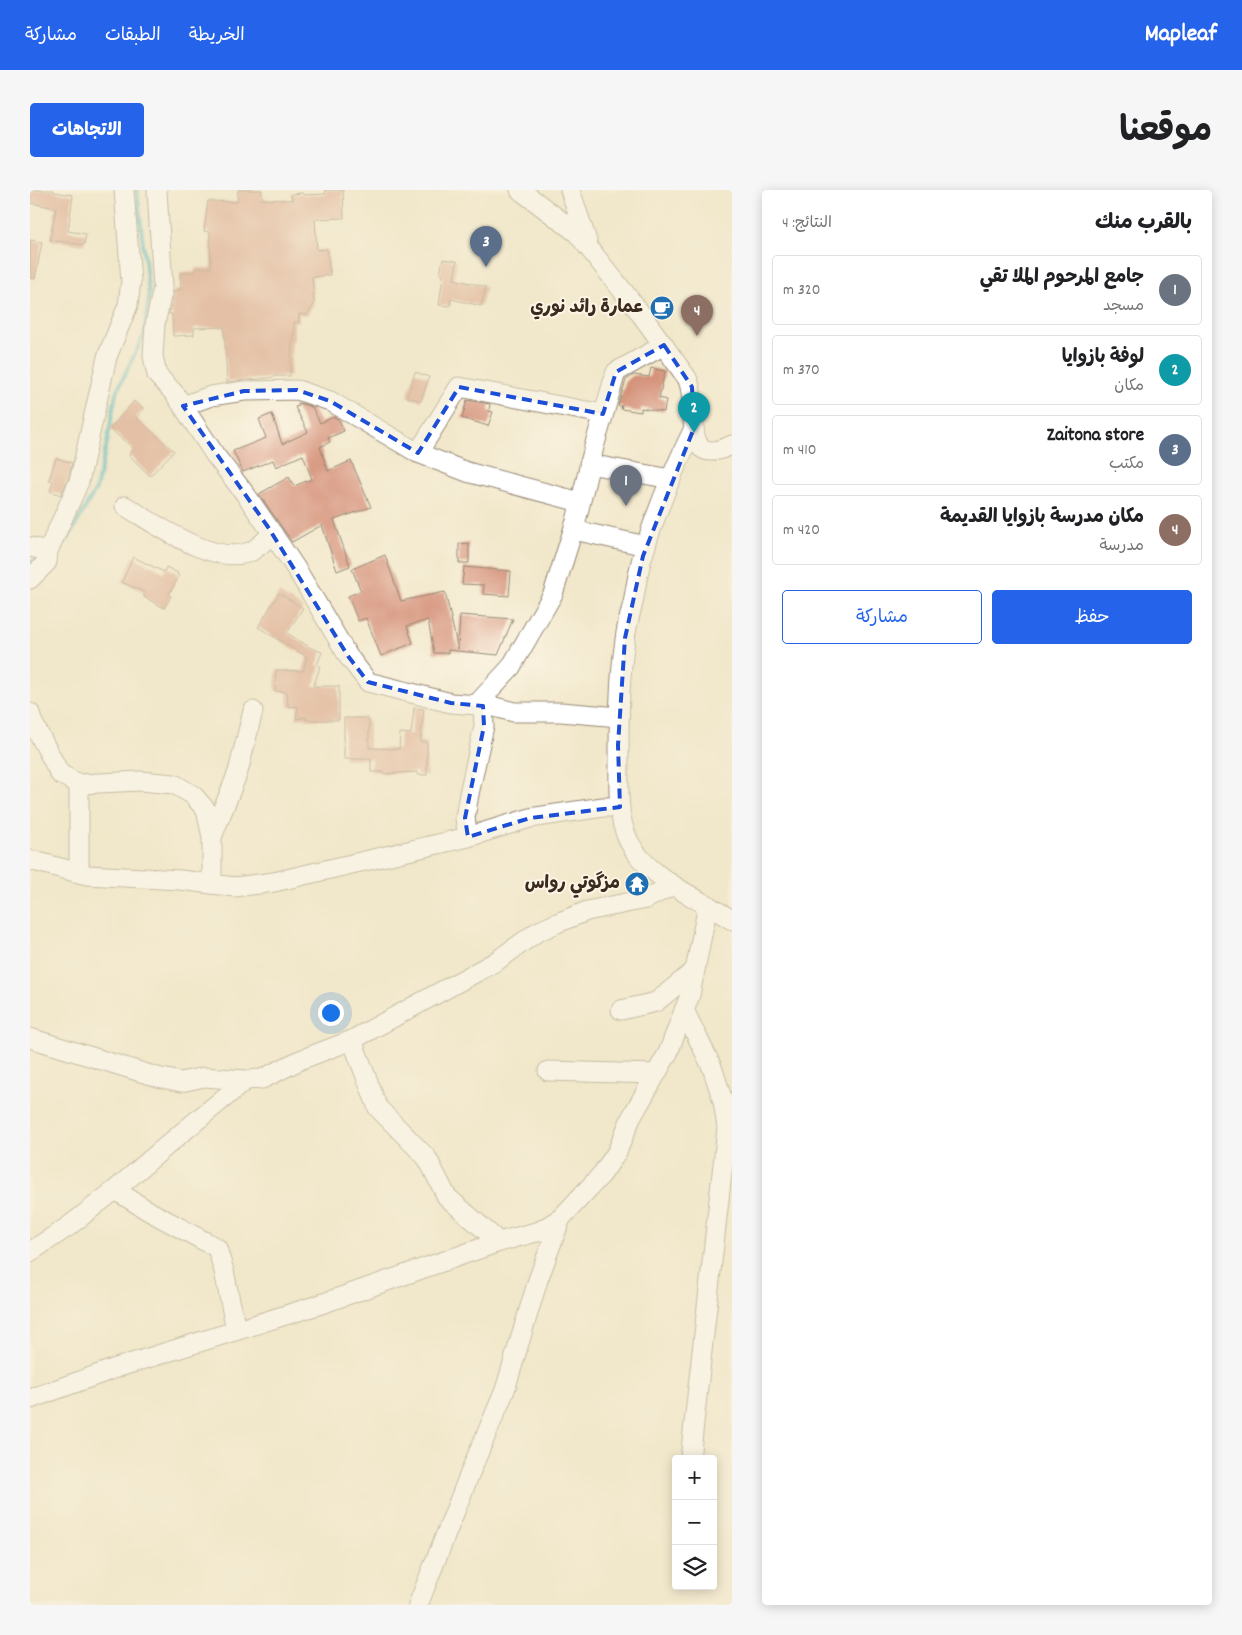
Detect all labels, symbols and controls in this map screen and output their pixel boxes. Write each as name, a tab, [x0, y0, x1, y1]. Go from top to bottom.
text: Mapleaf	[1145, 18, 1217, 52]
text: مشاركة	[25, 24, 77, 49]
text: الطبقات	[105, 24, 161, 49]
text: الخريطة	[189, 24, 245, 49]
button: الاتجاهات	[30, 103, 144, 157]
text: موقعنا	[1119, 108, 1212, 158]
text: بالقرب منك	[1095, 209, 1192, 239]
text: النتائج: 4	[782, 212, 832, 235]
pin: 3	[470, 226, 502, 267]
text: جامع المرحوم الملا تقي	[980, 265, 1144, 292]
text: 320 m	[783, 279, 821, 302]
text: 1	[1173, 279, 1177, 302]
cafe icon: عمارة رائد نوري	[649, 295, 675, 321]
pin: 4	[681, 295, 713, 336]
text: مسجد	[1103, 295, 1144, 318]
place label: عمارة رائد نوري	[530, 296, 644, 321]
text: لوفة بازوايا	[1062, 345, 1144, 372]
text: 370 m	[783, 359, 820, 382]
text: 2	[1172, 359, 1179, 382]
text: مكان	[1114, 375, 1144, 398]
pin: 2	[678, 392, 710, 433]
text: Zaitona store	[1047, 423, 1144, 450]
text: 410 m	[783, 439, 817, 462]
text: 3	[1171, 439, 1179, 462]
text: مكتب	[1109, 453, 1144, 476]
pin: 1	[610, 465, 642, 506]
text: مكان مدرسة بازوايا القديمة	[940, 505, 1144, 532]
text: 420 m	[783, 519, 820, 542]
text: 4	[1172, 519, 1178, 542]
text: مدرسة	[1099, 535, 1144, 558]
button: مشاركة	[782, 590, 982, 644]
button: حفظ	[992, 590, 1192, 644]
place label: مزگوتي رواس	[525, 871, 620, 898]
temple icon: مزگوتي رواس	[624, 871, 650, 897]
your location	[318, 1000, 344, 1026]
map controls	[672, 1455, 717, 1590]
button: +	[672, 1455, 717, 1500]
button: −	[672, 1500, 717, 1545]
button: layers	[672, 1545, 717, 1590]

